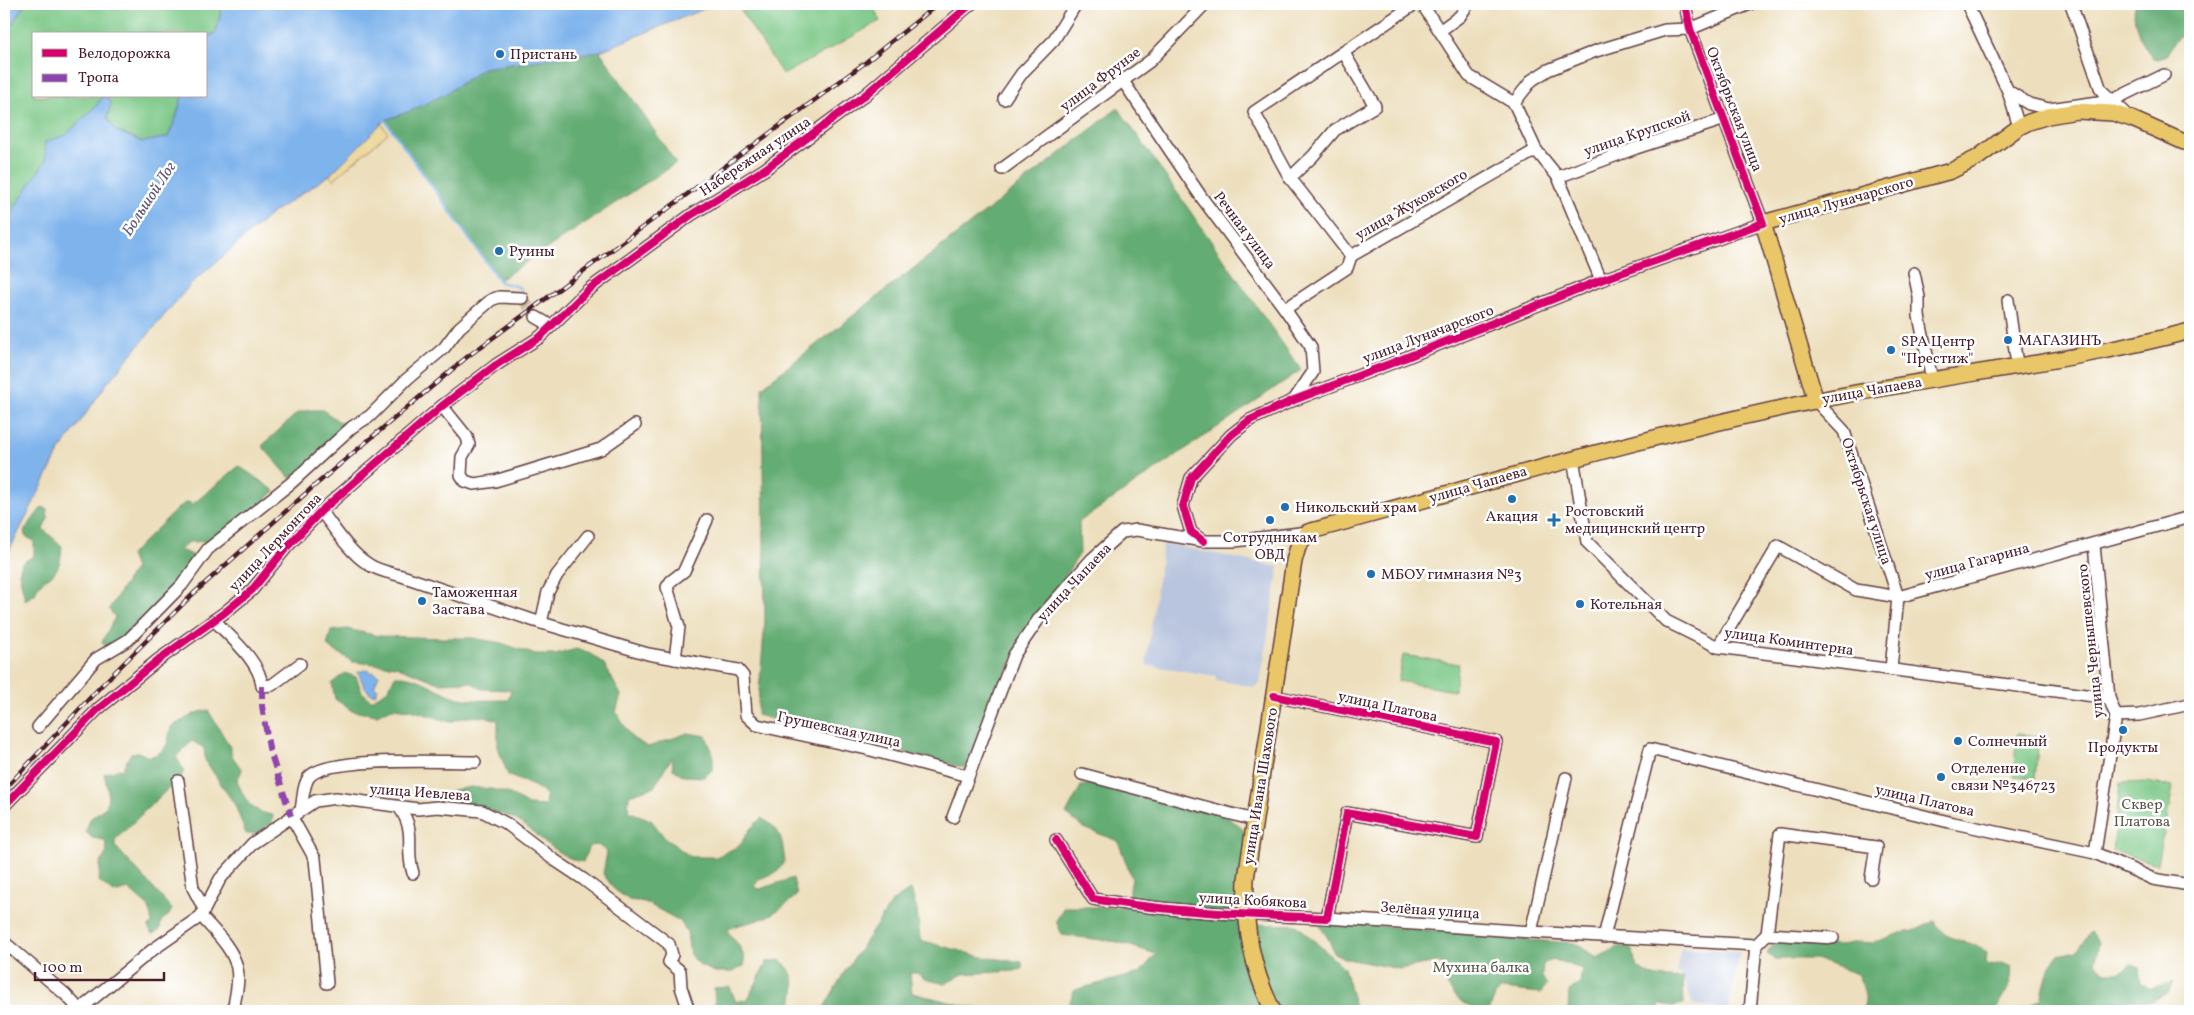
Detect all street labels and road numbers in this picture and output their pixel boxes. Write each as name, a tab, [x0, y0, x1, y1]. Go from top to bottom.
street label: улица Фрунзе	[1056, 43, 1146, 118]
street label: Октябрьская улица	[1700, 44, 1767, 175]
street label: улица Крупской	[1581, 106, 1694, 163]
street label: Набережная улица	[696, 112, 816, 202]
street label: улица Жуковского	[1352, 165, 1472, 246]
street label: улица Луначарского	[1777, 172, 1916, 231]
street label: Речная улица	[1208, 188, 1280, 274]
street label: улица Луначарского	[1360, 301, 1497, 370]
street label: улица Чапаева	[1821, 372, 1924, 411]
street label: Октябрьская улица	[1835, 435, 1896, 568]
street label: улица Чапаева	[1427, 461, 1530, 509]
street label: улица Лермонтова	[225, 489, 328, 597]
street label: улица Гагарина	[1923, 538, 2032, 587]
street label: улица Чапаева	[1033, 539, 1117, 627]
street label: улица Чернышевского	[2073, 563, 2110, 719]
street label: улица Коминтерна	[1723, 623, 1855, 662]
street label: улица Платова	[1336, 687, 1439, 728]
street label: улица Ивана Шахового	[1239, 706, 1284, 866]
street label: Грушевская улица	[775, 707, 902, 754]
street label: улица Иевлева	[369, 779, 471, 807]
street label: улица Платова	[1873, 780, 1976, 823]
street label: улица Кобякова	[1198, 888, 1308, 915]
street label: Зелёная улица	[1379, 898, 1480, 925]

